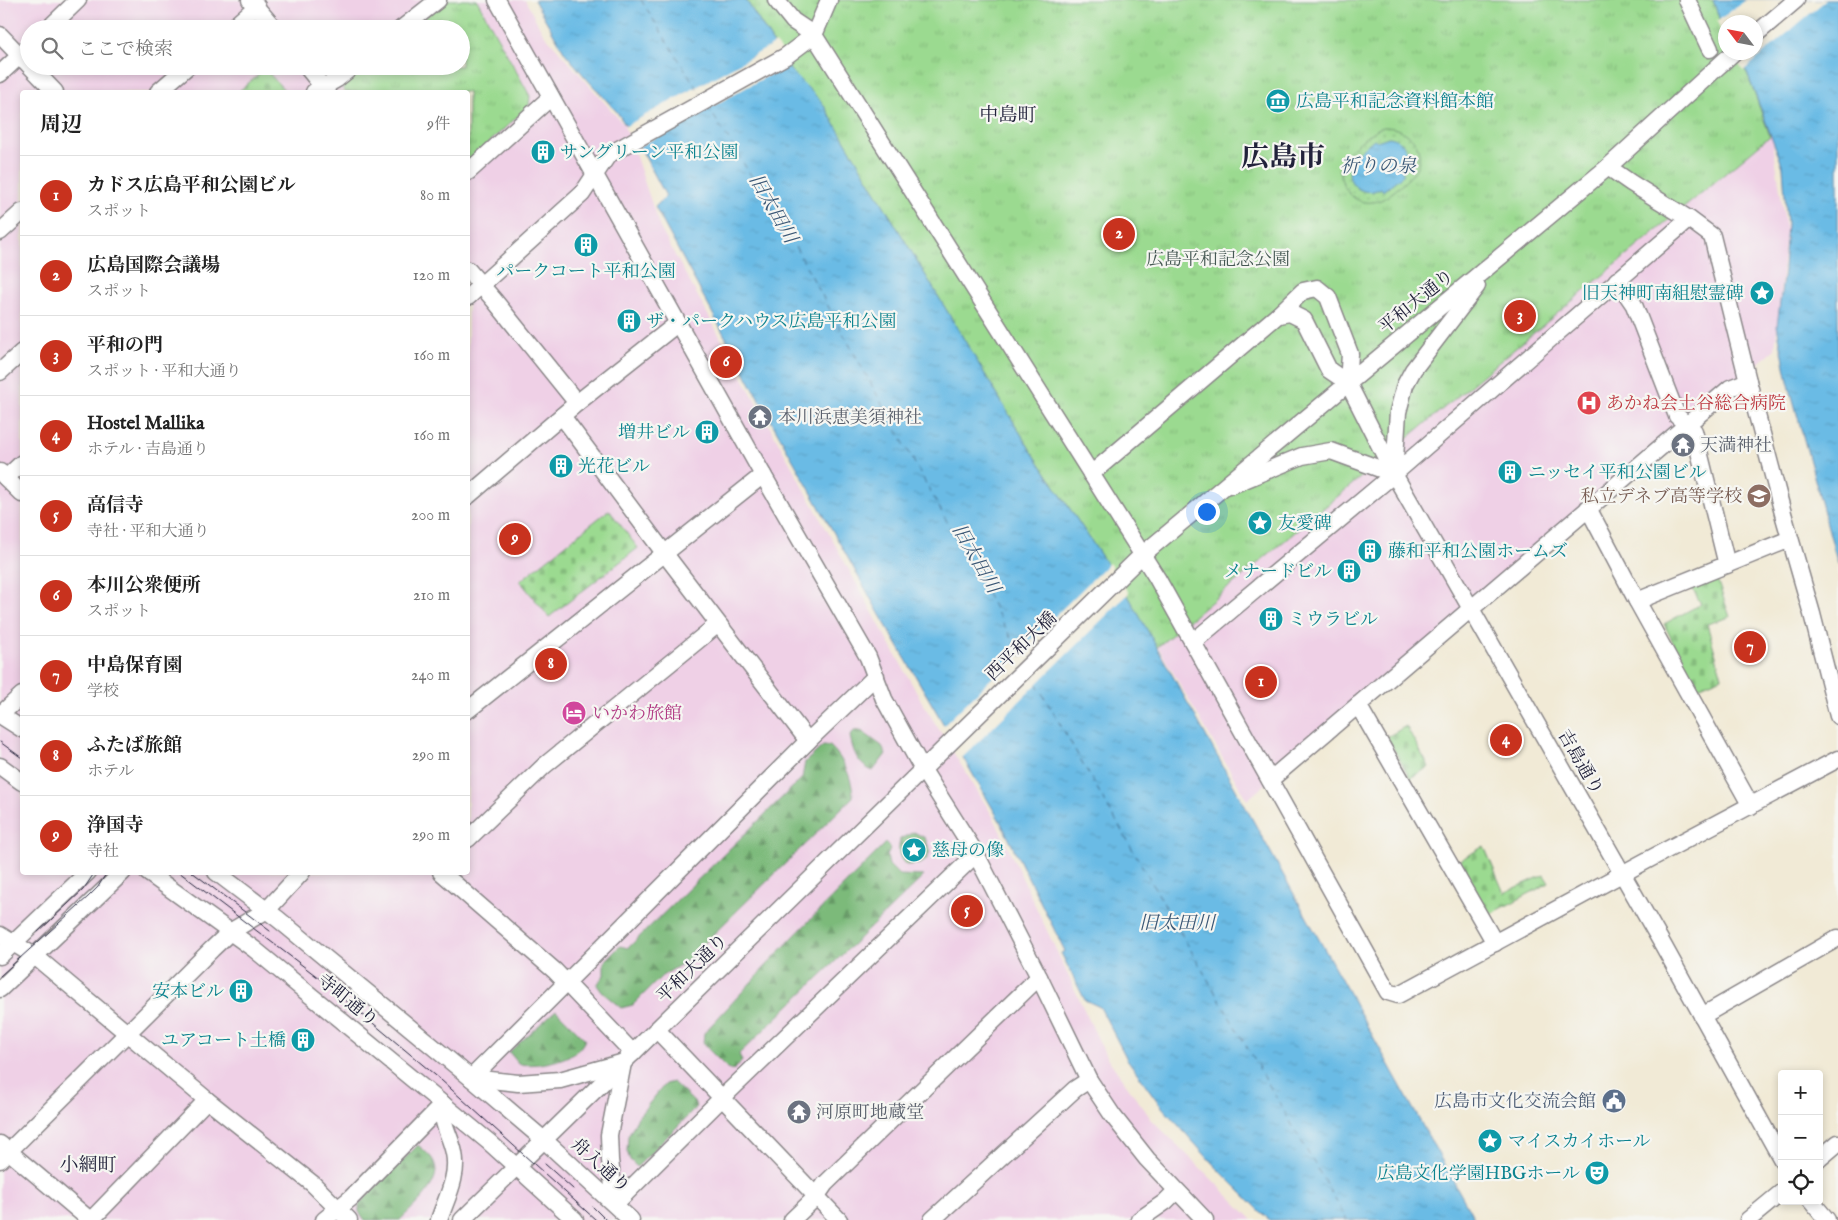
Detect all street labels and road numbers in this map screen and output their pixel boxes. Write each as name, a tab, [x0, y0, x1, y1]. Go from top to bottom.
street label: 平和大通り	[1375, 265, 1459, 339]
street label: 西平和大橋	[982, 608, 1062, 687]
street label: 吉島通り	[1552, 726, 1608, 800]
street label: 平和大通り	[653, 930, 733, 1009]
street label: 寺町通り	[312, 970, 382, 1033]
street label: 舟入通り	[566, 1133, 634, 1199]

